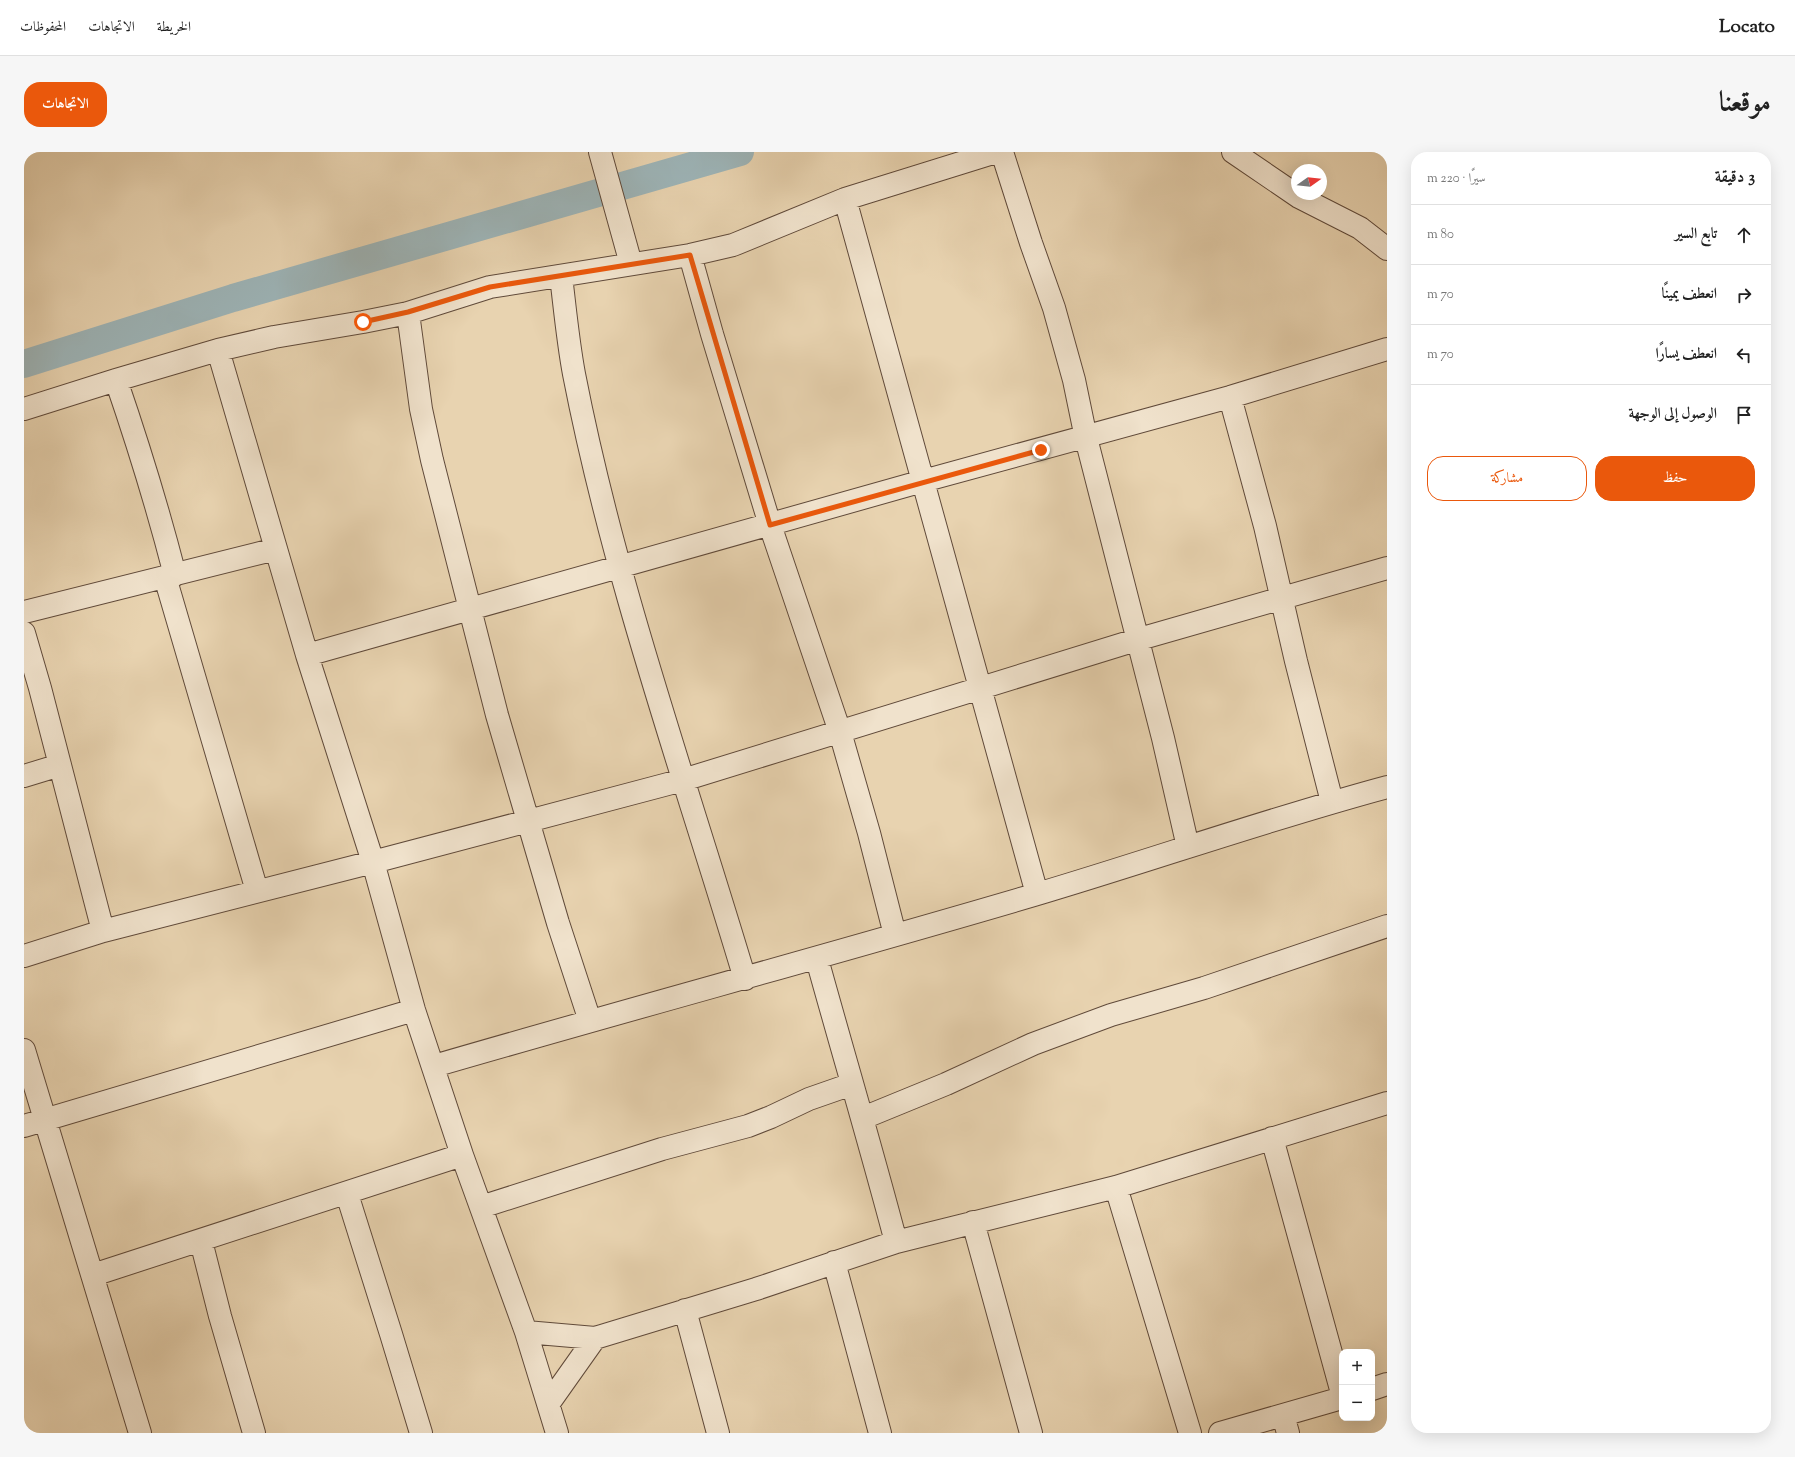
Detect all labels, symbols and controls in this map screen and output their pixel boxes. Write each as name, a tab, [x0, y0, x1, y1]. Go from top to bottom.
text: Locato	[1719, 14, 1775, 41]
text: المحفوظات	[20, 18, 66, 38]
text: الاتجاهات	[88, 18, 135, 38]
text: الخريطة	[157, 18, 191, 38]
button: الاتجاهات	[24, 82, 107, 127]
text: موقعنا	[1719, 84, 1771, 124]
north arrow	[1291, 164, 1327, 200]
text: 3 دقيقة	[1715, 166, 1755, 190]
text: سيرًا · 220 m	[1427, 170, 1486, 188]
text: تابع السير	[1675, 224, 1717, 245]
icon: ahead	[1733, 224, 1755, 246]
text: 80 m	[1427, 226, 1454, 244]
text: انعطف يمينًا	[1662, 284, 1717, 305]
icon: right	[1733, 284, 1755, 306]
text: 70 m	[1427, 286, 1454, 304]
route start	[354, 313, 372, 331]
text: انعطف يسارًا	[1656, 344, 1717, 365]
icon: left	[1733, 344, 1755, 366]
text: 70 m	[1427, 346, 1454, 364]
text: الوصول إلى الوجهة	[1628, 404, 1717, 425]
icon: arrive	[1733, 404, 1755, 426]
route end	[1032, 441, 1050, 459]
button: مشاركة	[1427, 456, 1587, 501]
button: حفظ	[1595, 456, 1755, 501]
map controls	[1339, 1349, 1375, 1421]
button: +	[1339, 1349, 1375, 1385]
button: −	[1339, 1385, 1375, 1421]

